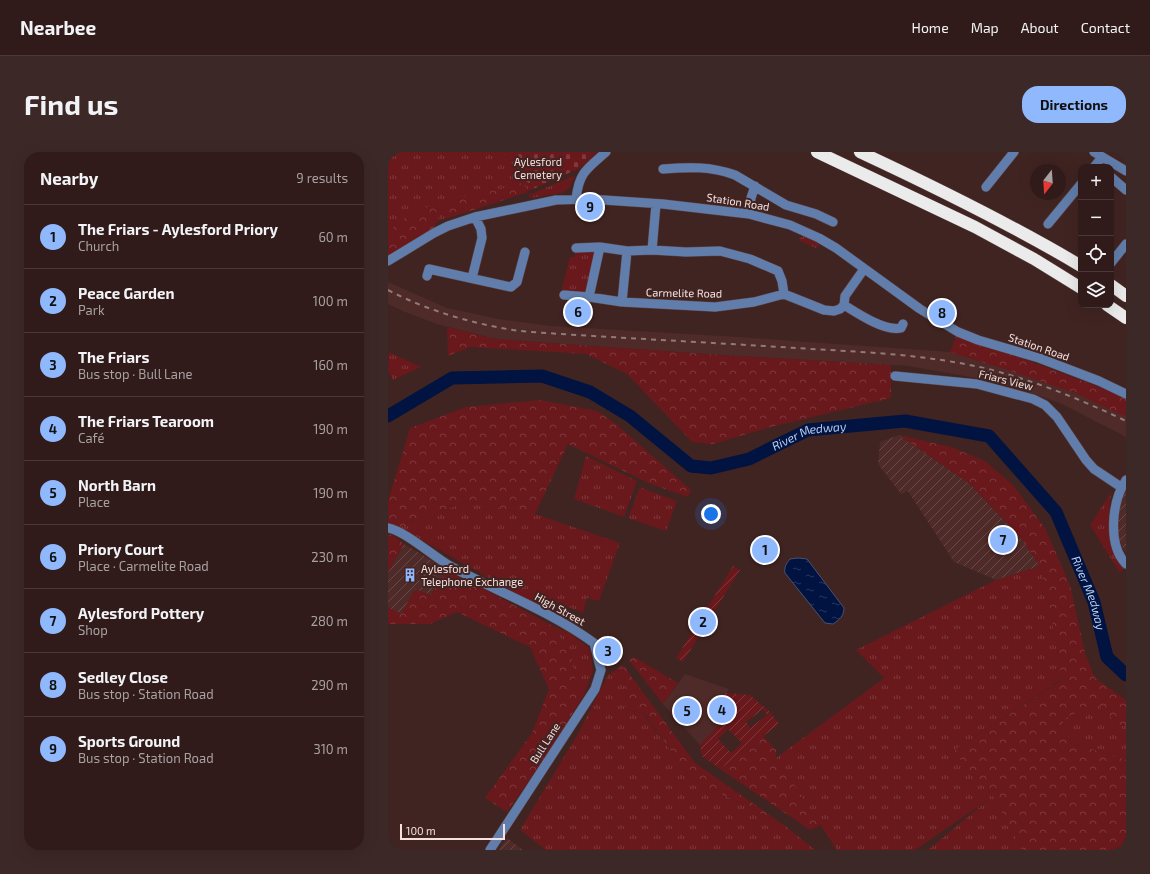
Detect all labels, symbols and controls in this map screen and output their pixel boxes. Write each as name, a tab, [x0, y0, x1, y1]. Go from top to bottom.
text: Nearbee	[20, 16, 96, 39]
text: Home	[912, 19, 949, 36]
text: Map	[971, 19, 999, 36]
text: About	[1021, 19, 1059, 36]
text: Contact	[1081, 19, 1130, 36]
button: Directions	[1022, 86, 1126, 123]
text: Find us	[24, 87, 118, 121]
park label: Aylesford Cemetery	[514, 155, 562, 181]
north arrow	[1030, 164, 1066, 200]
map controls	[1078, 164, 1114, 308]
button: +	[1078, 164, 1114, 200]
text: Nearby	[40, 168, 98, 188]
text: 9 results	[296, 170, 348, 186]
street label: Station Road	[706, 190, 771, 213]
pin: 9	[577, 192, 603, 222]
button: −	[1078, 200, 1114, 236]
text: The Friars - Aylesford Priory	[78, 220, 278, 238]
text: 1	[50, 229, 56, 245]
text: 60 m	[318, 229, 348, 245]
button: locate	[1078, 236, 1114, 272]
text: Church	[78, 238, 119, 254]
button: layers	[1078, 272, 1114, 308]
text: Peace Garden	[78, 284, 175, 302]
street label: Carmelite Road	[646, 285, 722, 300]
text: 2	[49, 293, 57, 309]
text: 100 m	[313, 293, 348, 309]
pin: 6	[565, 297, 591, 327]
pin: 8	[929, 298, 955, 328]
text: Park	[78, 302, 105, 318]
street label: Station Road	[1007, 330, 1071, 363]
text: The Friars	[78, 348, 149, 366]
text: 3	[49, 357, 57, 373]
text: 160 m	[313, 357, 348, 373]
text: Bus stop · Bull Lane	[78, 366, 192, 382]
street label: Friars View	[978, 366, 1035, 393]
text: The Friars Tearoom	[78, 412, 214, 430]
water label: River Medway	[769, 418, 847, 453]
text: 4	[49, 421, 57, 437]
text: 190 m	[313, 421, 348, 437]
text: Café	[78, 430, 104, 446]
text: North Barn	[78, 476, 156, 494]
text: 5	[49, 485, 57, 501]
text: 190 m	[313, 485, 348, 501]
text: Place	[78, 494, 110, 510]
your location	[701, 504, 721, 524]
pin: 7	[990, 525, 1016, 555]
pin: 1	[752, 535, 778, 565]
text: Priory Court	[78, 540, 164, 558]
text: 6	[49, 549, 57, 565]
text: 230 m	[311, 549, 348, 565]
water label: River Medway	[1069, 554, 1109, 632]
text: Place · Carmelite Road	[78, 558, 209, 574]
place label: Aylesford Telephone Exchange	[421, 562, 523, 588]
building icon: Aylesford Telephone Exchange	[402, 567, 418, 583]
street label: High Street	[533, 589, 588, 628]
text: Aylesford Pottery	[78, 604, 204, 622]
pin: 2	[690, 607, 716, 637]
text: 7	[50, 613, 56, 629]
text: 280 m	[311, 613, 348, 629]
text: Shop	[78, 622, 108, 638]
pin: 3	[595, 636, 621, 666]
text: Sedley Close	[78, 668, 168, 686]
text: 8	[49, 677, 57, 693]
text: 290 m	[311, 677, 348, 693]
text: Bus stop · Station Road	[78, 686, 214, 702]
pin: 4	[709, 695, 735, 725]
pin: 5	[674, 696, 700, 726]
street label: Bull Lane	[527, 720, 563, 765]
text: Sports Ground	[78, 732, 180, 750]
text: 9	[49, 741, 57, 757]
text: 310 m	[313, 741, 348, 757]
text: Bus stop · Station Road	[78, 750, 214, 766]
scale bar	[400, 822, 505, 841]
text: 100 m	[406, 824, 436, 837]

